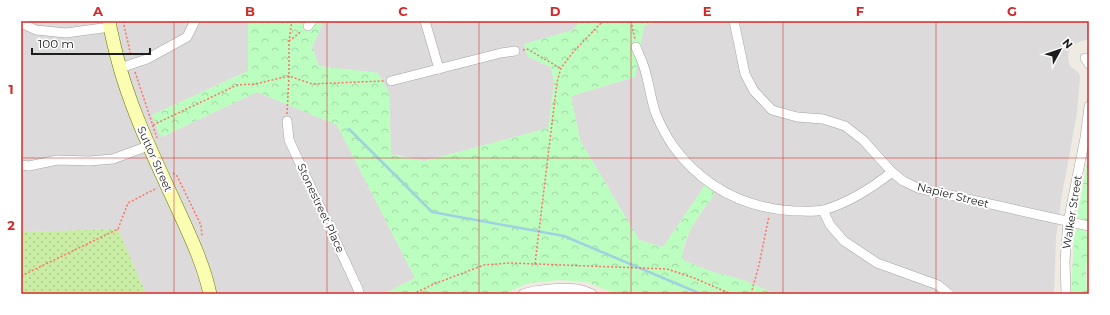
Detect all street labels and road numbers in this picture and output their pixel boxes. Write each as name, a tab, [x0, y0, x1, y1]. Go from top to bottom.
street label: Suttor Street	[134, 124, 176, 194]
street label: Stonestreet Place	[294, 161, 348, 255]
street label: Walker Street	[1059, 174, 1085, 250]
street label: Napier Street	[916, 179, 991, 211]

